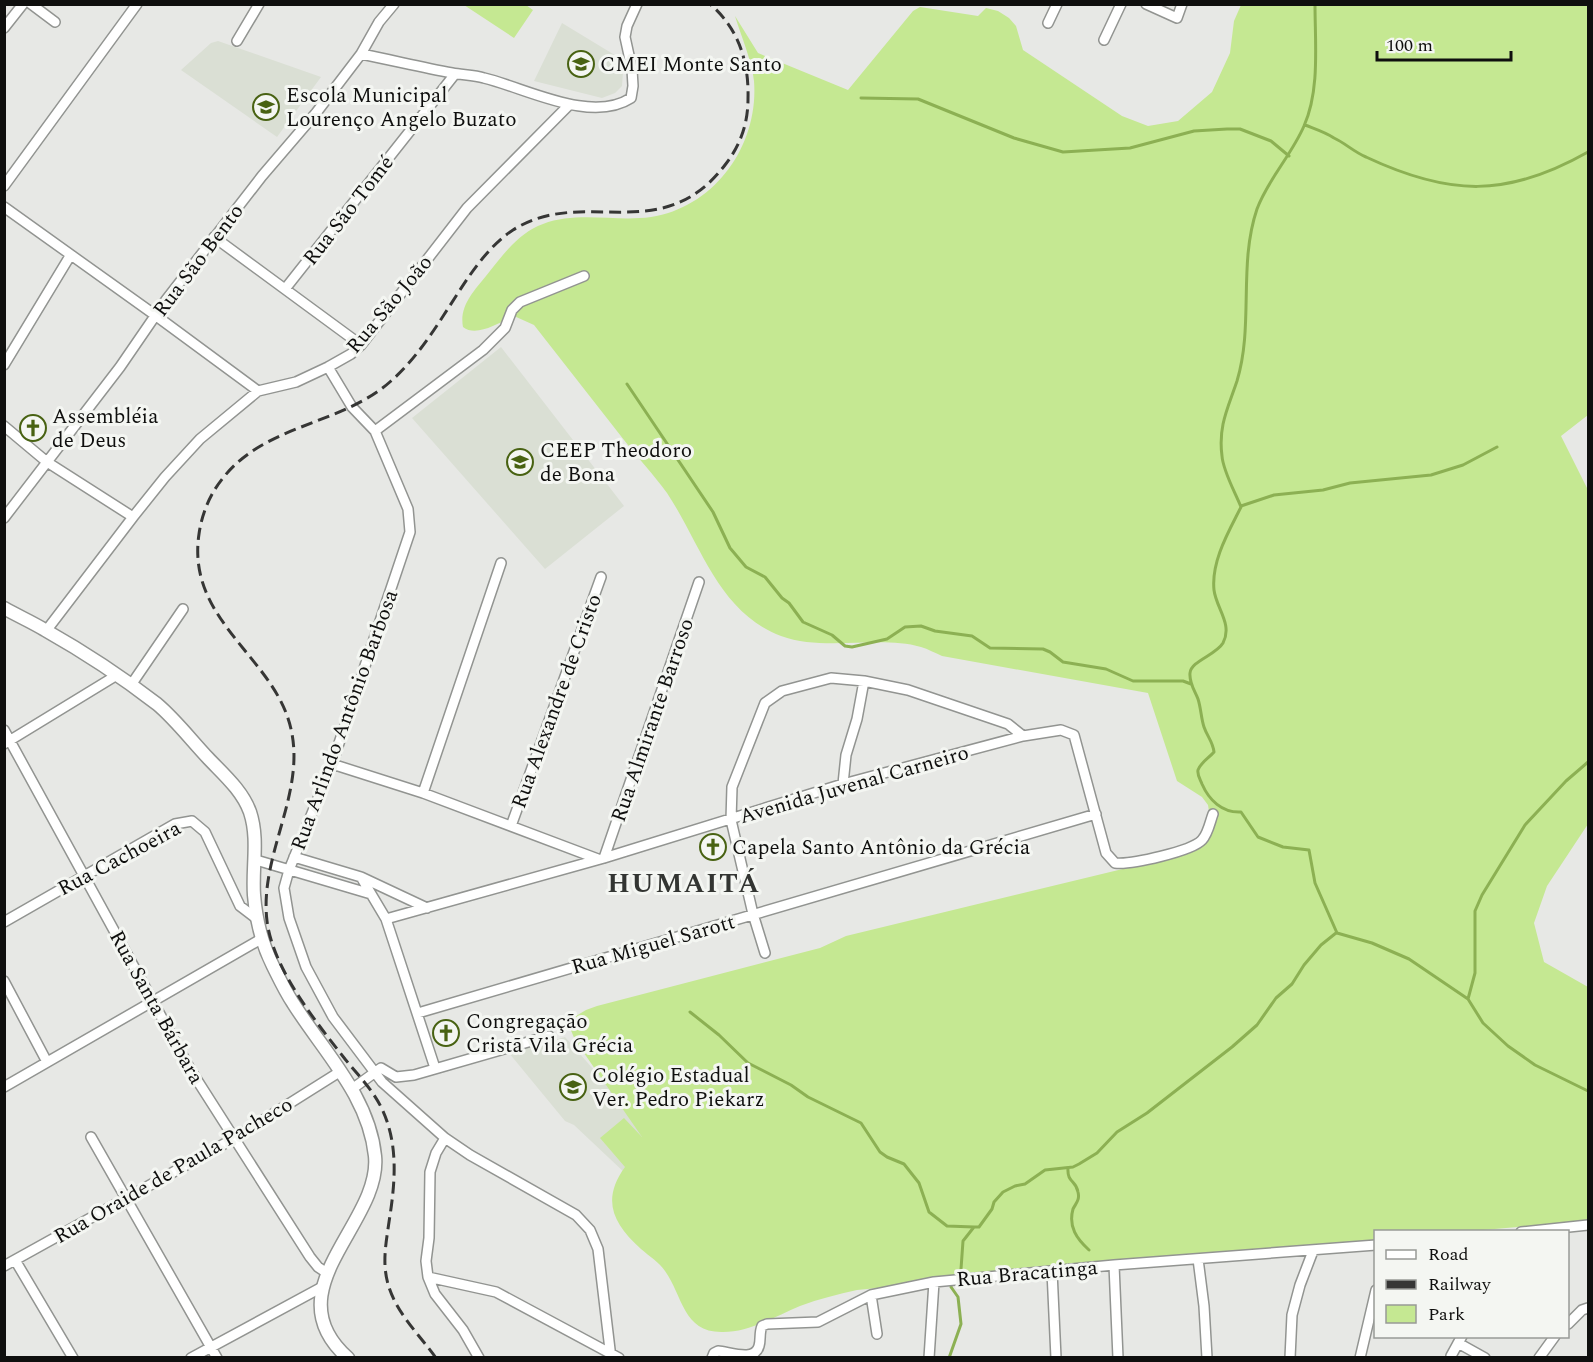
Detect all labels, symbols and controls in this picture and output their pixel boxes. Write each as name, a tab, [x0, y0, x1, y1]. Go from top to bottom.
scale bar	[1377, 24, 1510, 62]
text: 100 m	[1386, 32, 1433, 59]
school or university icon: CMEI Monte Santo	[566, 49, 596, 79]
place label: CMEI Monte Santo	[600, 49, 782, 81]
place label: Escola Municipal Lourenço Angelo Buzato	[286, 80, 517, 136]
school or university icon: Escola Municipal Lourenço Angelo Buzato	[251, 92, 281, 122]
street label: Rua São Tomé	[295, 149, 402, 273]
street label: Rua São Bento	[145, 197, 252, 324]
street label: Rua São João	[339, 248, 441, 361]
place label: Assembléia de Deus	[52, 401, 159, 457]
church icon: Assembléia de Deus	[18, 413, 48, 443]
place label: CEEP Theodoro de Bona	[540, 435, 692, 491]
school or university icon: CEEP Theodoro de Bona	[505, 447, 535, 477]
street label: Rua Arlindo Antônio Barbosa	[283, 585, 407, 855]
street label: Rua Alexandre de Cristo	[503, 590, 611, 813]
street label: Rua Almirante Barroso	[603, 614, 703, 827]
street label: Avenida Juvenal Carneiro	[736, 737, 973, 833]
street label: Rua Cachoeira	[52, 812, 188, 905]
church icon: Capela Santo Antônio da Grécia	[698, 832, 728, 862]
place label: Capela Santo Antônio da Grécia	[732, 832, 1031, 864]
district label: HUMAITÁ	[607, 863, 761, 905]
street label: Rua Miguel Sarott	[568, 906, 739, 984]
street label: Rua Santa Bárbara	[101, 925, 212, 1091]
place label: Congregação Cristã Vila Grécia	[466, 1006, 634, 1062]
church icon: Congregação Cristã Vila Grécia	[431, 1018, 461, 1048]
place label: Colégio Estadual Ver. Pedro Piekarz	[592, 1060, 765, 1116]
school or university icon: Colégio Estadual Ver. Pedro Piekarz	[558, 1072, 588, 1102]
street label: Rua Oraide de Paula Pacheco	[48, 1089, 299, 1253]
legend	[1374, 1230, 1569, 1338]
text: Road	[1428, 1241, 1469, 1268]
street label: Rua Bracatinga	[955, 1252, 1100, 1296]
text: Railway	[1428, 1271, 1492, 1298]
text: Park	[1428, 1301, 1465, 1328]

